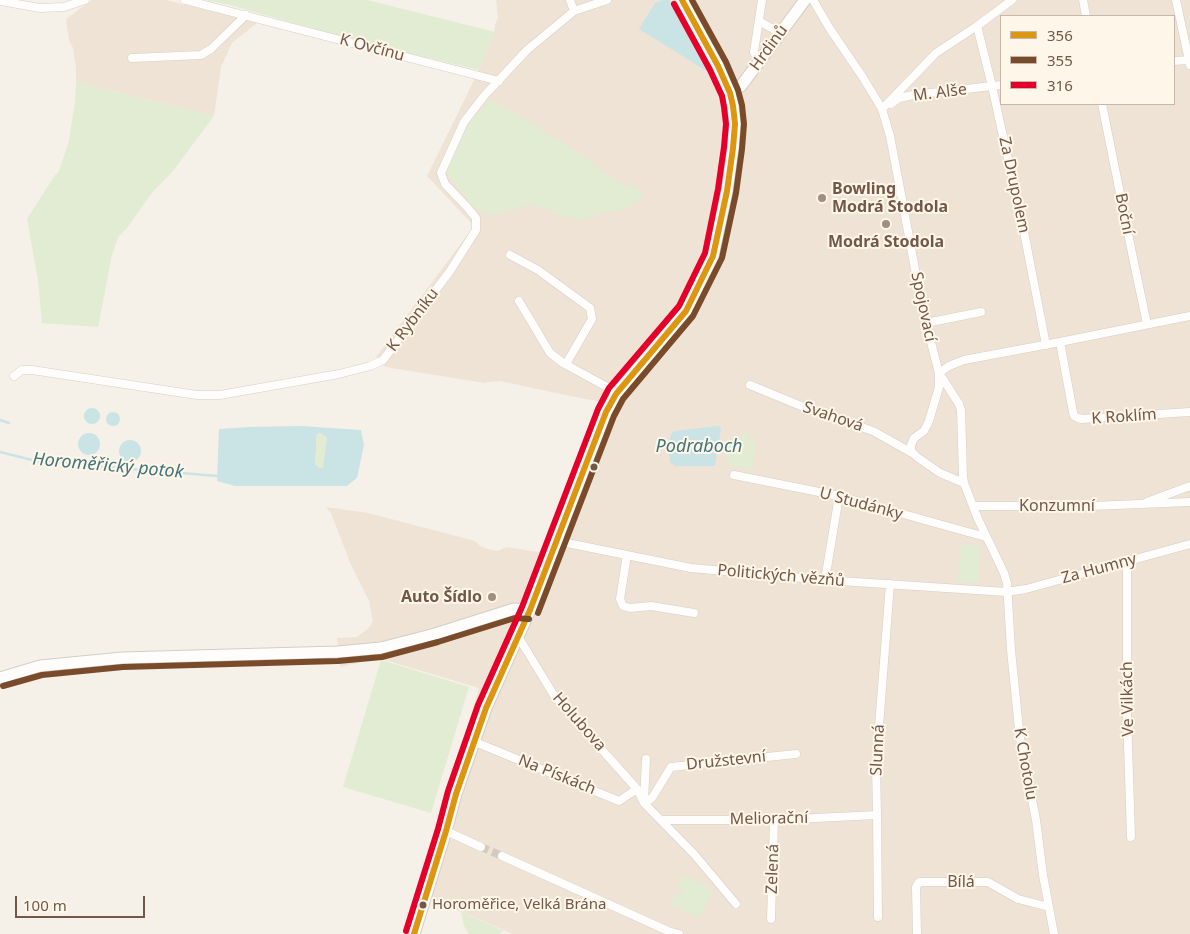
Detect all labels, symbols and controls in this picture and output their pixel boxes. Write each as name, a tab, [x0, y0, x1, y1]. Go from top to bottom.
legend	[1000, 15, 1175, 105]
street label: Hrdinů	[746, 21, 792, 75]
text: 356	[1047, 25, 1073, 45]
street label: K Ovčínu	[338, 30, 406, 66]
text: 355	[1047, 50, 1073, 70]
text: 316	[1047, 75, 1073, 95]
street label: M. Alše	[912, 80, 968, 106]
street label: Za Drupolem	[994, 135, 1034, 235]
place label: Bowling Modrá Stodola	[832, 179, 948, 217]
marker: Bowling Modrá Stodola	[816, 192, 828, 204]
street label: Boční	[1111, 192, 1137, 236]
marker: Modrá Stodola	[880, 218, 892, 230]
place label: Modrá Stodola	[828, 232, 944, 252]
street label: Spojovací	[906, 270, 940, 344]
street label: K Rybníku	[383, 284, 443, 356]
street label: Svahová	[800, 398, 866, 436]
street label: K Roklím	[1091, 405, 1157, 429]
water label: Podraboch	[656, 436, 742, 458]
water label: Horoměřický potok	[32, 449, 184, 483]
unlabelled marker	[589, 462, 599, 472]
street label: U Studánky	[817, 484, 905, 524]
street label: Konzumní	[1019, 496, 1095, 516]
street label: Za Humny	[1059, 550, 1139, 588]
street label: Politických vězňů	[716, 561, 846, 591]
place label: Auto Šídlo	[401, 587, 482, 607]
marker: Auto Šídlo	[486, 591, 498, 603]
street label: Ve Vilkách	[1118, 661, 1138, 737]
street label: Holubova	[548, 689, 610, 755]
street label: Slunná	[867, 724, 889, 776]
street label: K Chotolu	[1009, 726, 1041, 802]
street label: Družstevní	[685, 747, 767, 775]
street label: Na Pískách	[515, 751, 599, 799]
street label: Meliorační	[730, 809, 808, 829]
street label: Zelená	[763, 844, 783, 894]
street label: Bílá	[947, 872, 975, 892]
scale bar	[18, 886, 148, 918]
text: 100 m	[23, 895, 67, 915]
place label: Horoměřice, Velká Brána	[432, 896, 606, 914]
marker: Horoměřice, Velká Brána	[418, 900, 428, 910]

